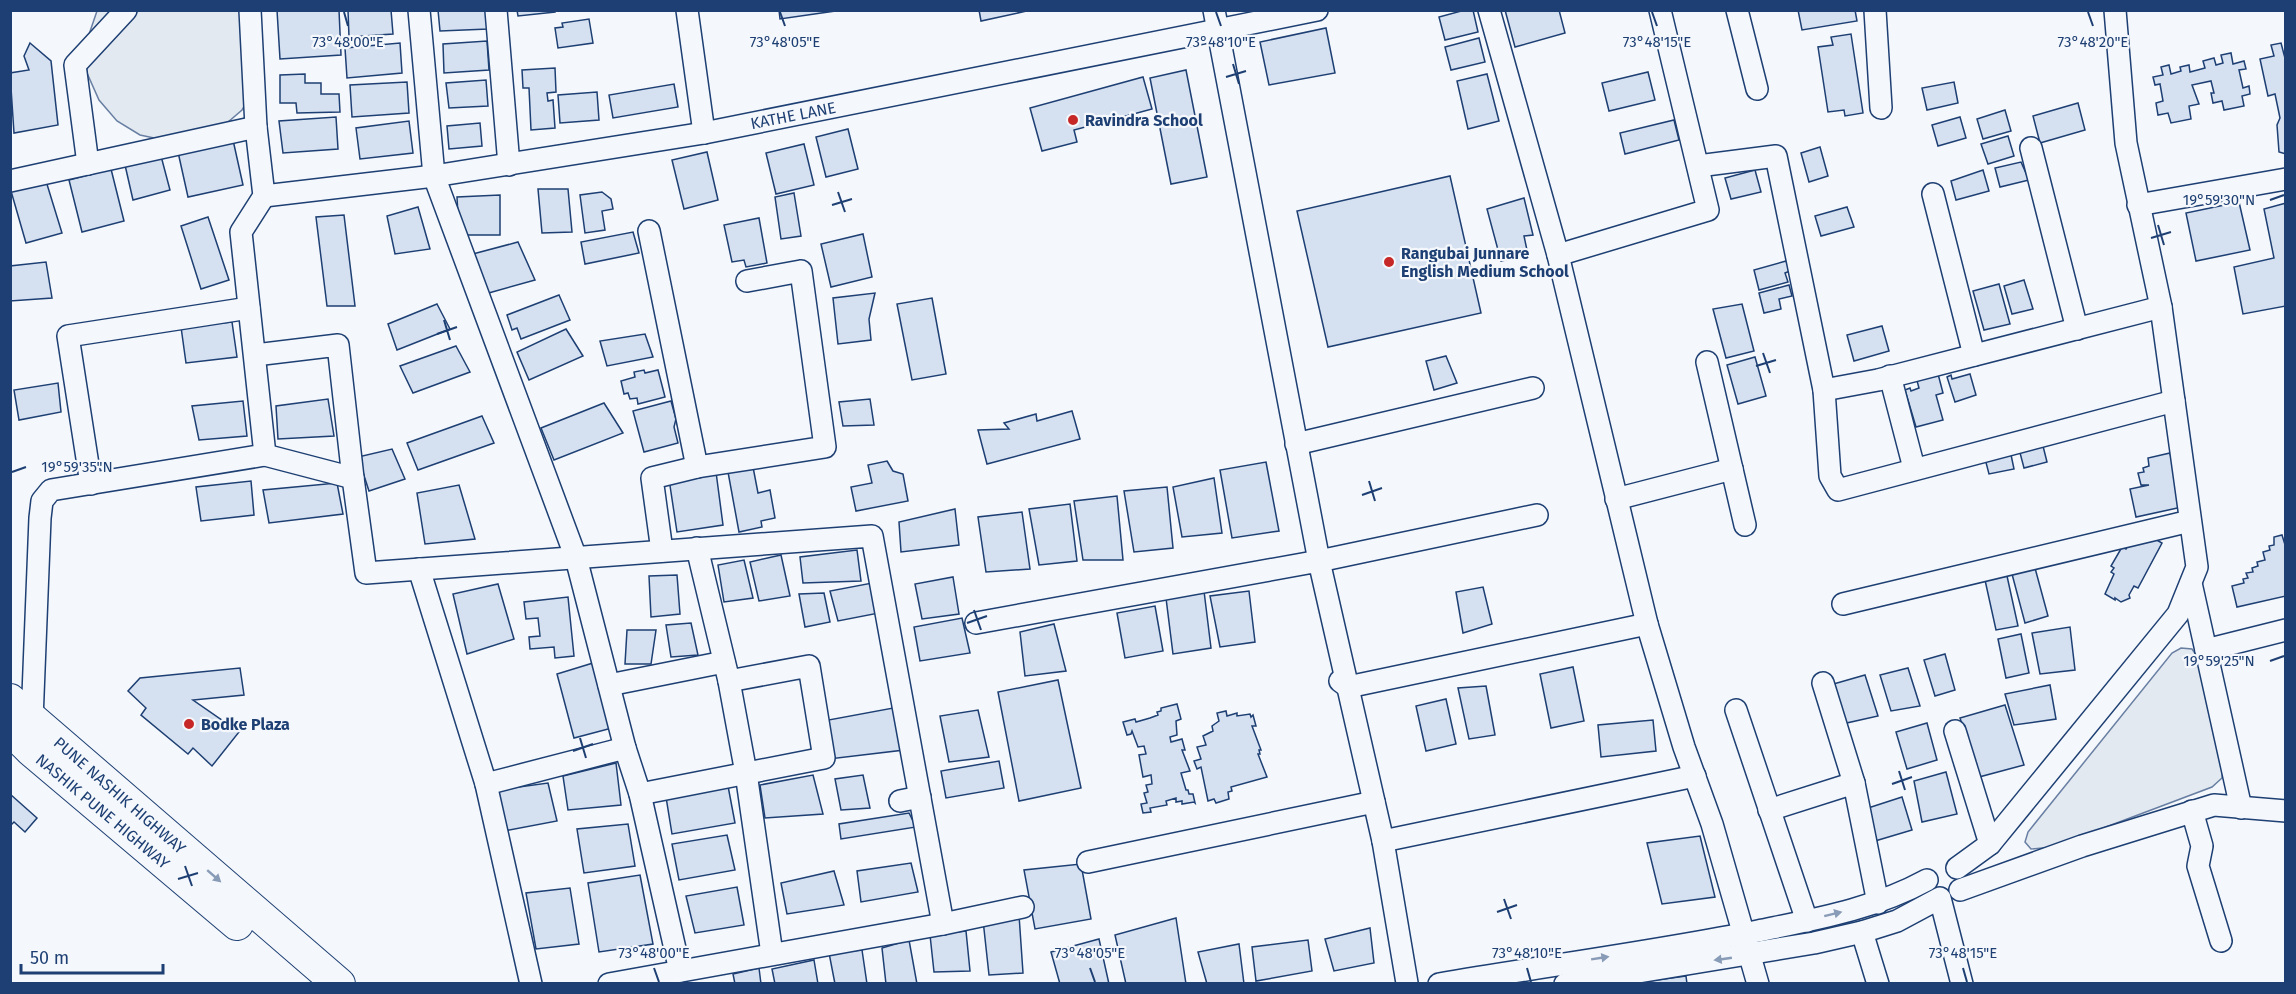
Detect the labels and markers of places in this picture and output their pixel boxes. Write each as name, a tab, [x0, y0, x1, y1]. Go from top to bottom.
place label: Ravindra School	[1085, 111, 1203, 130]
marker: Ravindra School	[1066, 113, 1080, 127]
place label: Rangubai Junnare English Medium School	[1401, 244, 1569, 281]
marker: Rangubai Junnare English Medium School	[1382, 255, 1396, 269]
place label: Bodke Plaza	[201, 715, 290, 734]
marker: Bodke Plaza	[182, 717, 196, 731]

